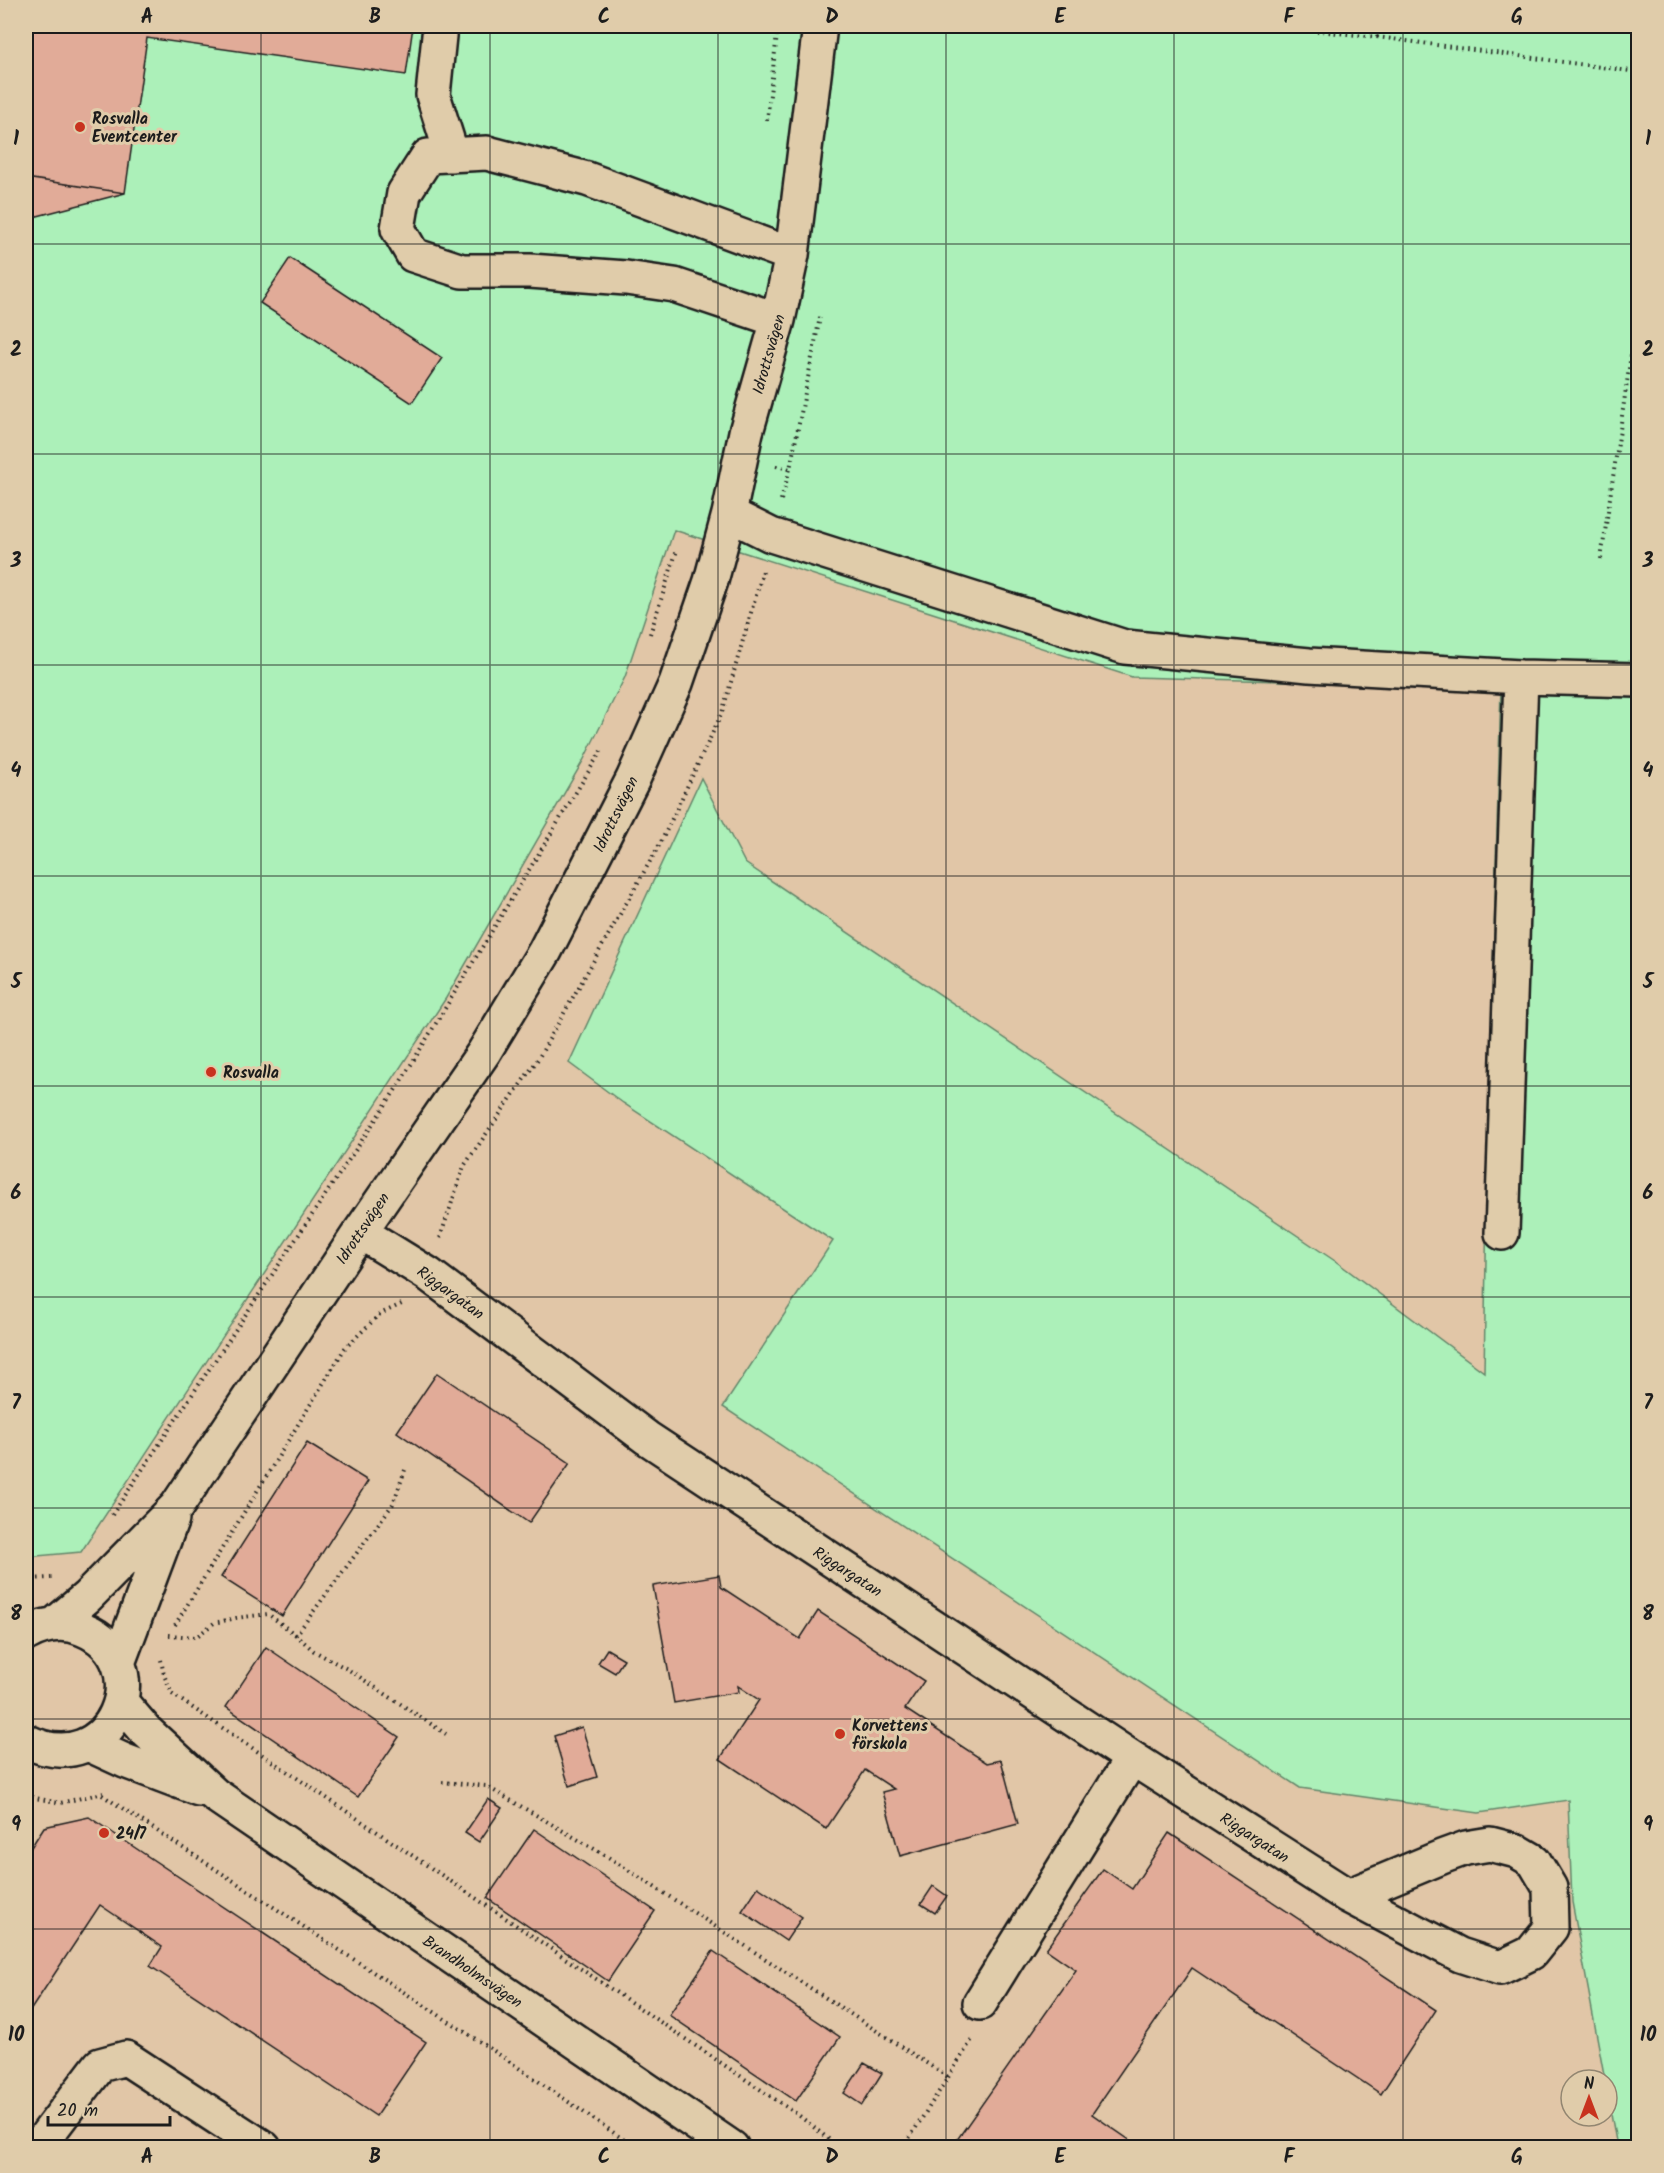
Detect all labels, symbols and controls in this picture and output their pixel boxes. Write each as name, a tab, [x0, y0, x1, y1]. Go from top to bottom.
text: A	[141, 2, 153, 34]
text: B	[369, 2, 381, 34]
text: C	[598, 2, 610, 34]
text: D	[825, 2, 839, 34]
text: E	[1054, 2, 1066, 34]
text: F	[1284, 2, 1296, 34]
text: G	[1511, 2, 1523, 34]
place label: Rosvalla Eventcenter	[92, 107, 178, 150]
marker: Rosvalla Eventcenter	[73, 120, 87, 134]
text: 1	[13, 124, 19, 156]
text: 1	[1645, 124, 1651, 156]
street label: Idrottsvägen	[746, 311, 793, 397]
text: 2	[10, 335, 22, 367]
text: 2	[1642, 335, 1654, 367]
text: 3	[10, 546, 22, 578]
text: 3	[1642, 546, 1654, 578]
text: 4	[11, 756, 22, 788]
text: 4	[1643, 756, 1654, 788]
street label: Idrottsvägen	[587, 772, 646, 857]
text: 5	[10, 967, 23, 999]
text: 5	[1642, 967, 1655, 999]
place label: Rosvalla	[223, 1061, 279, 1086]
marker: Rosvalla	[204, 1065, 218, 1079]
text: 6	[11, 1178, 22, 1210]
text: 6	[1643, 1178, 1654, 1210]
street label: Idrottsvägen	[330, 1188, 397, 1270]
street label: Riggargatan	[411, 1260, 489, 1326]
text: 7	[11, 1388, 21, 1420]
text: 7	[1643, 1388, 1653, 1420]
street label: Riggargatan	[807, 1540, 887, 1604]
text: 8	[10, 1599, 22, 1631]
text: 8	[1642, 1599, 1654, 1631]
place label: Korvettens förskola	[852, 1714, 928, 1757]
marker: Korvettens förskola	[833, 1727, 847, 1741]
street label: Riggargatan	[1214, 1806, 1294, 1870]
text: 9	[11, 1810, 21, 1842]
text: 9	[1643, 1810, 1653, 1842]
place label: 24/7	[116, 1822, 147, 1847]
marker: 24/7	[97, 1826, 111, 1840]
street label: Brandholmsvägen	[417, 1929, 527, 2015]
text: 10	[8, 2020, 25, 2052]
text: 10	[1640, 2020, 1657, 2052]
north arrow	[1559, 2068, 1619, 2128]
text: N	[1584, 2072, 1594, 2097]
scale bar	[48, 2089, 170, 2127]
text: 20 m	[57, 2097, 98, 2126]
text: A	[141, 2142, 153, 2173]
text: B	[369, 2142, 381, 2173]
text: C	[598, 2142, 610, 2173]
text: D	[825, 2142, 839, 2173]
text: E	[1054, 2142, 1066, 2173]
text: F	[1284, 2142, 1296, 2173]
text: G	[1511, 2142, 1523, 2173]

